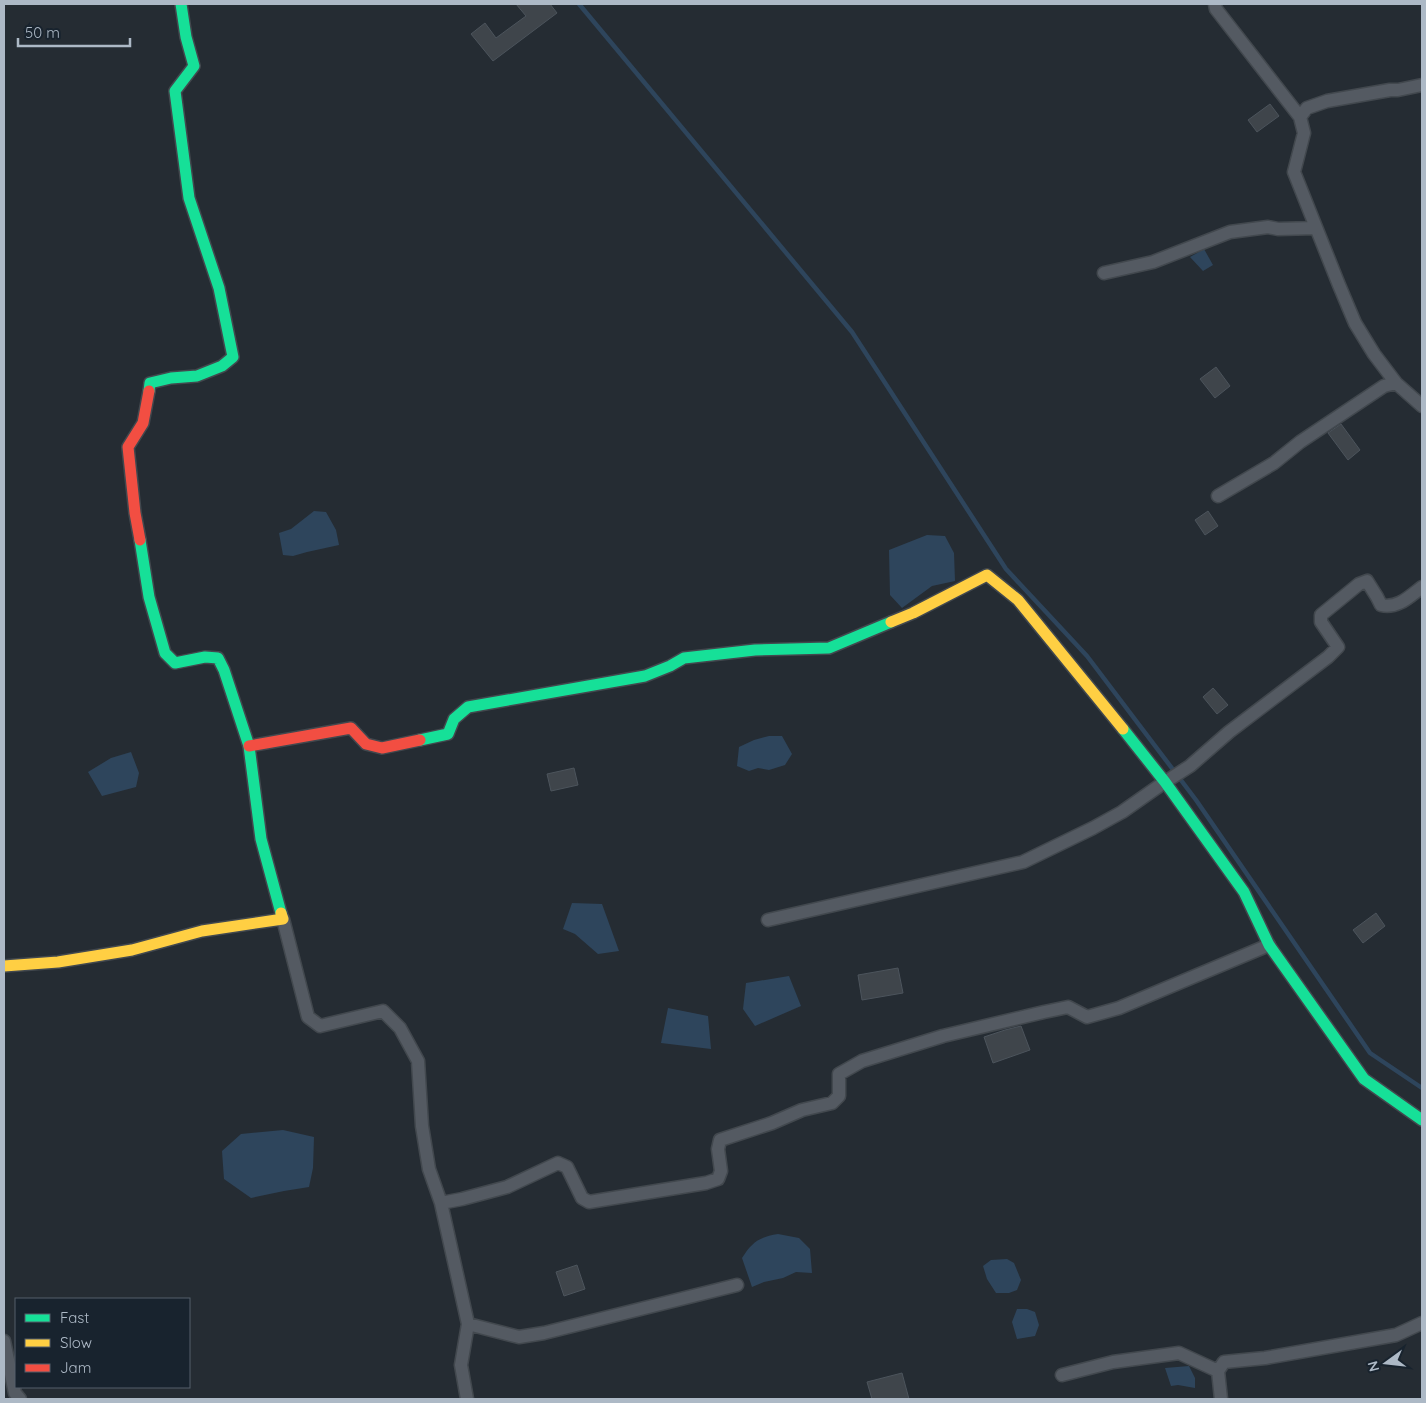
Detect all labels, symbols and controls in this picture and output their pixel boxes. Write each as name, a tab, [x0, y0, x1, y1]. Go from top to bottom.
scale bar	[18, 15, 130, 47]
text: 50 m	[25, 23, 60, 42]
legend	[15, 1298, 190, 1388]
text: Fast	[60, 1308, 89, 1327]
text: Slow	[60, 1333, 92, 1352]
north arrow	[1361, 1338, 1411, 1388]
text: Jam	[60, 1358, 91, 1377]
text: N	[1363, 1359, 1383, 1374]

